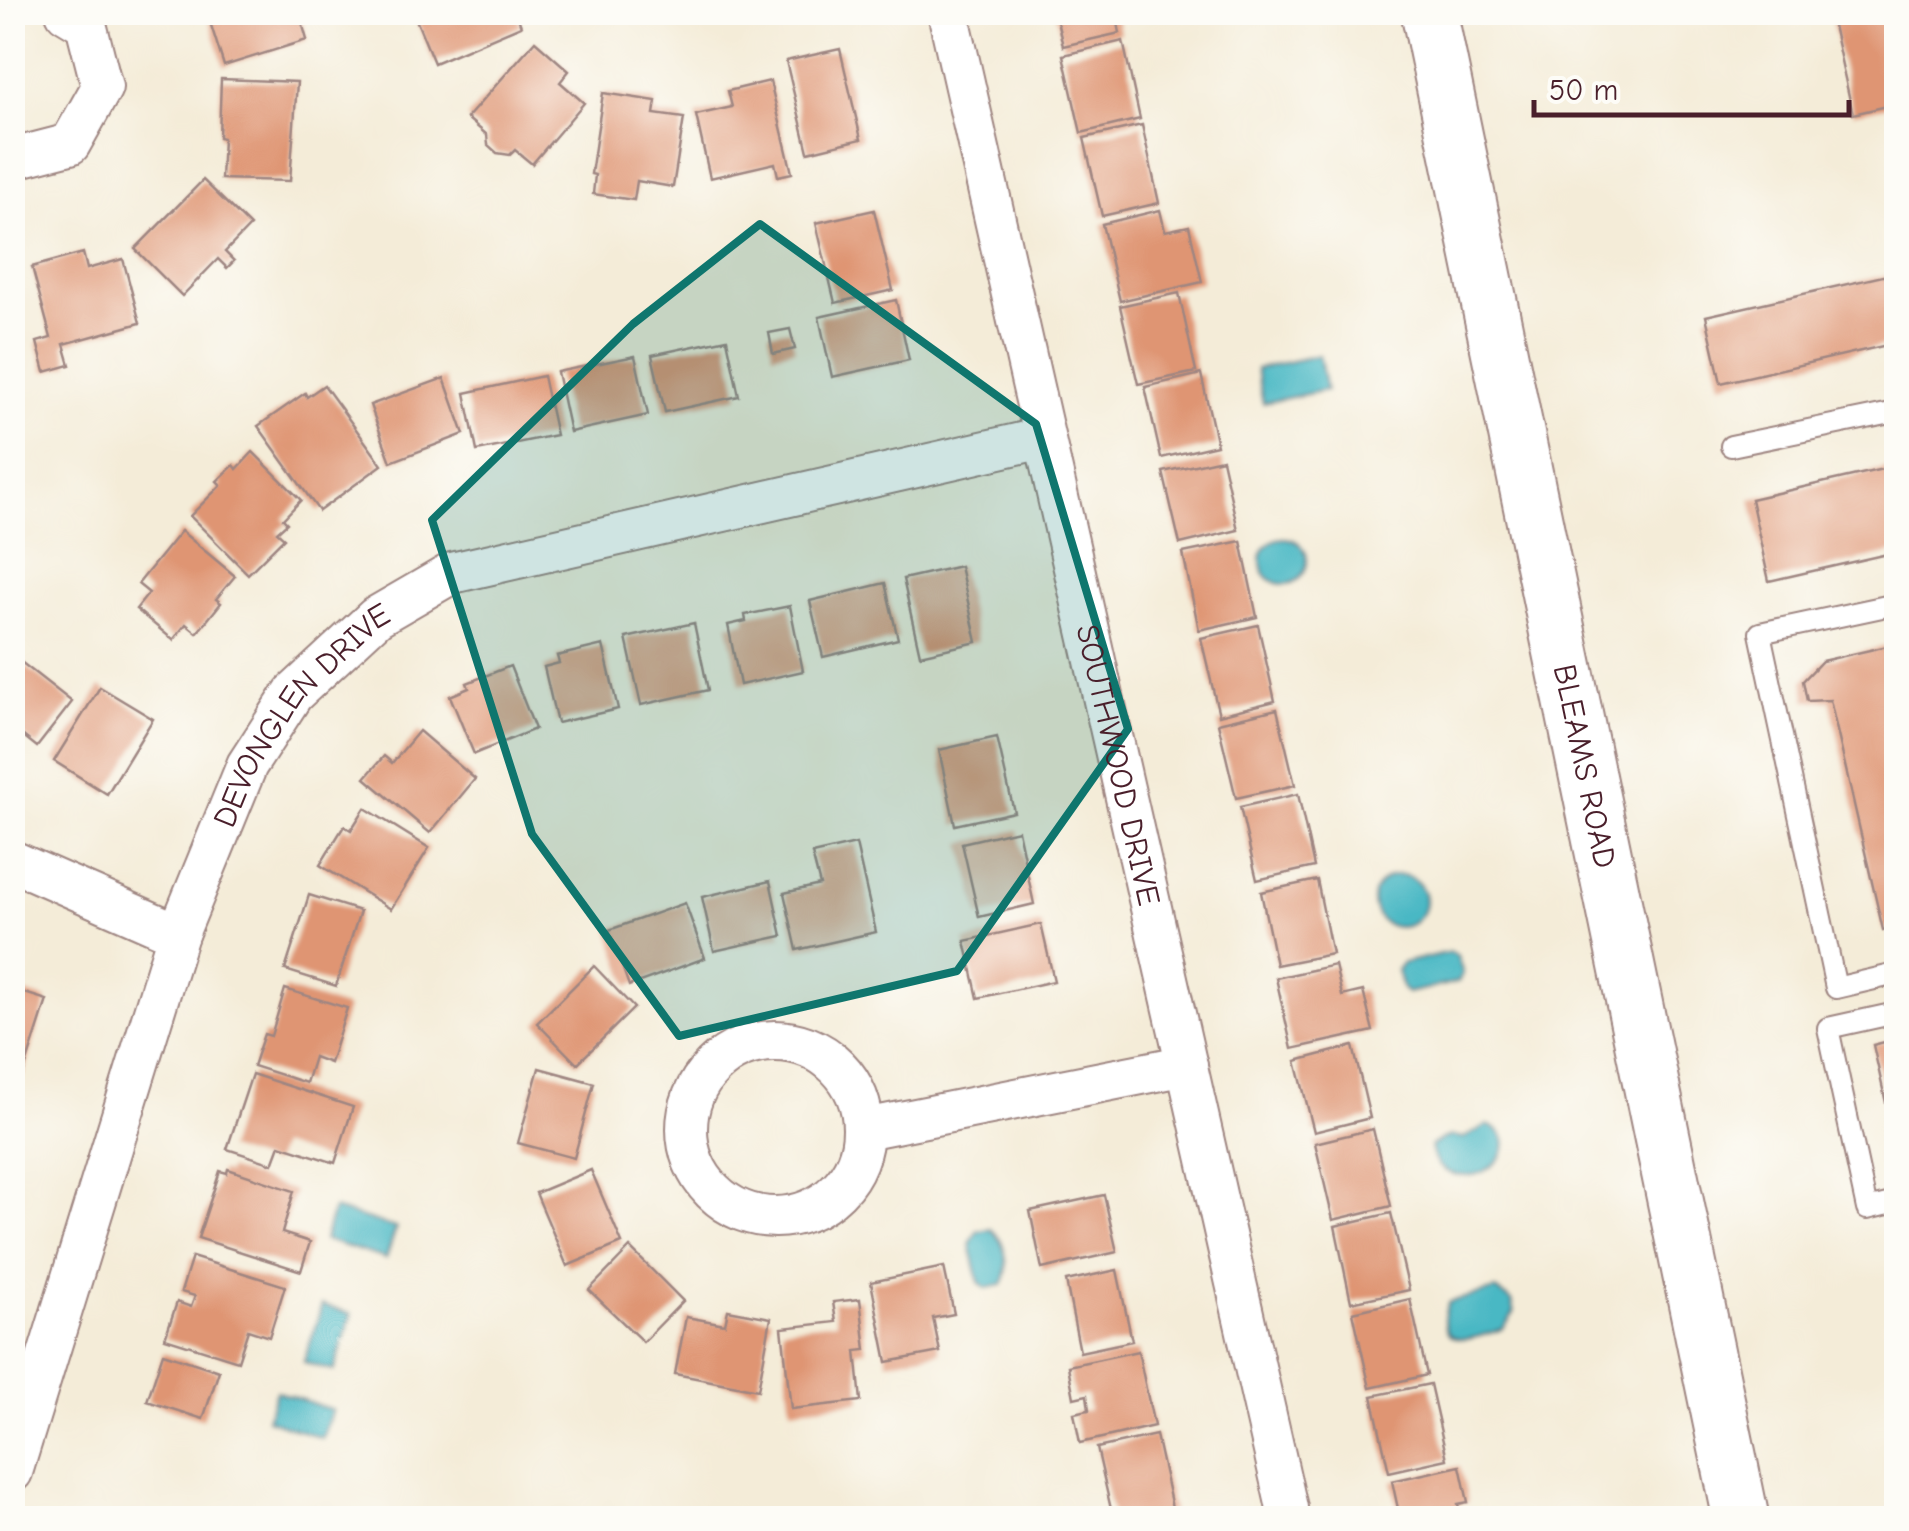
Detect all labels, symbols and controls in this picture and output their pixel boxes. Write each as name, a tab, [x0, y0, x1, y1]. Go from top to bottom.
scale bar	[1534, 55, 1849, 117]
text: 50 m	[1549, 73, 1618, 108]
street label: DEVONGLEN DRIVE	[205, 595, 396, 832]
street label: SOUTHWOOD DRIVE	[1069, 621, 1168, 909]
street label: BLEAMS ROAD	[1546, 661, 1624, 871]

